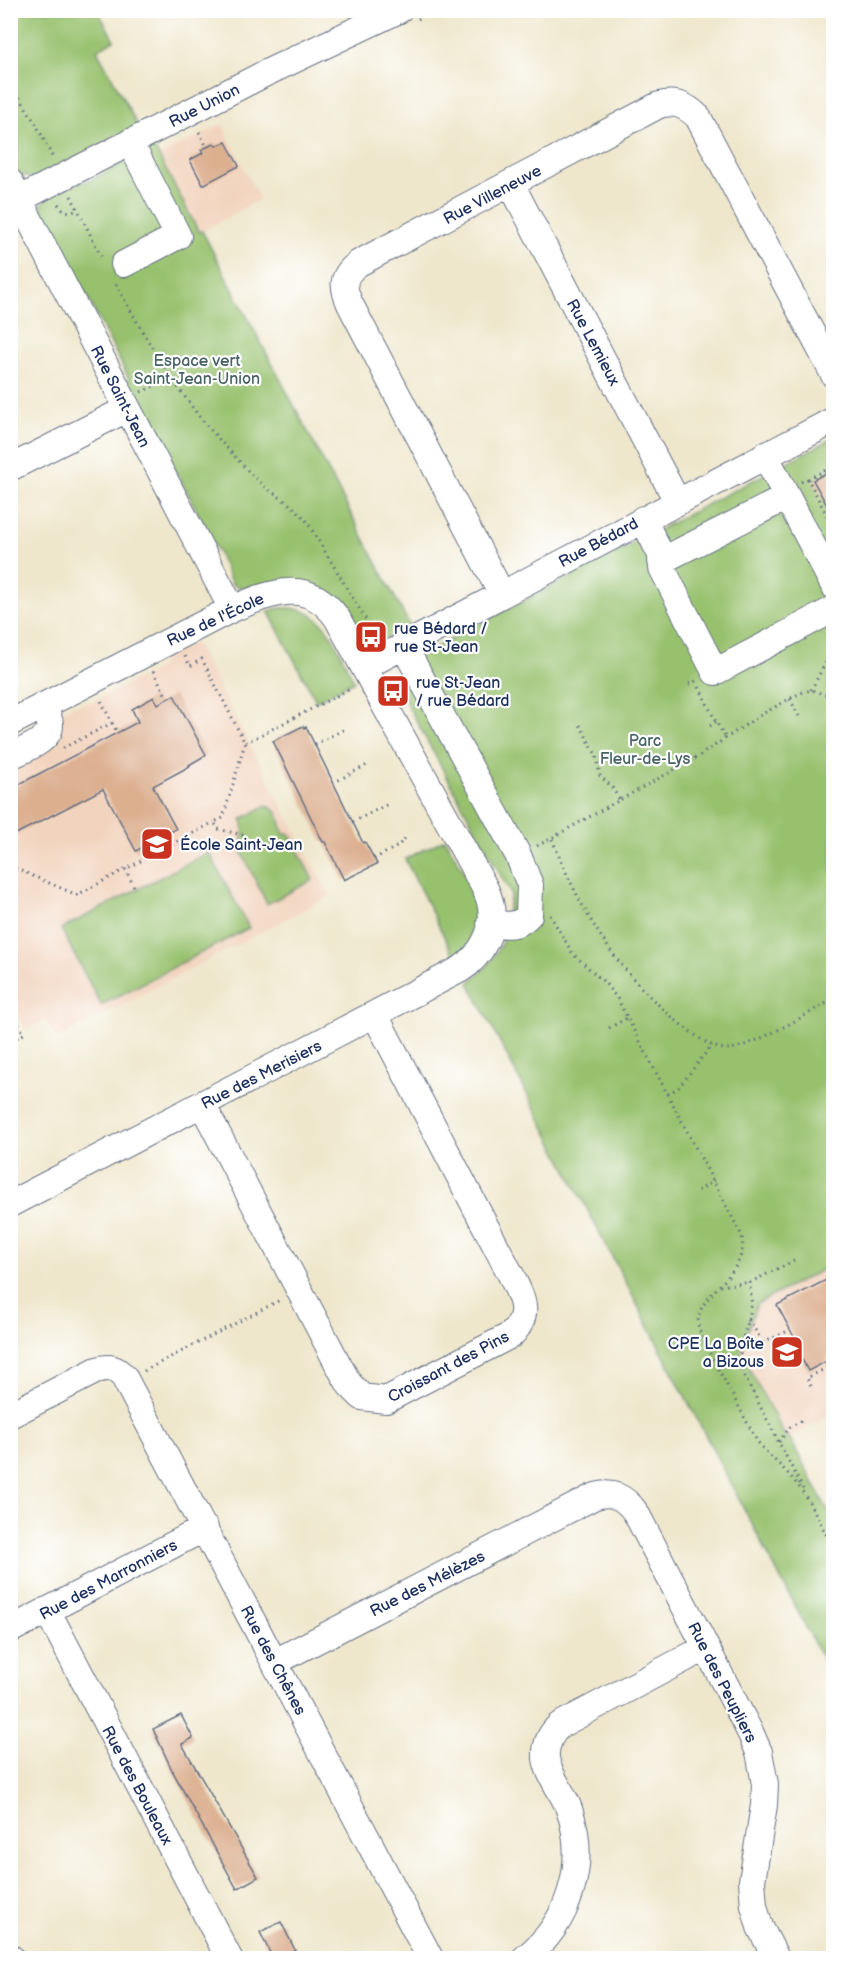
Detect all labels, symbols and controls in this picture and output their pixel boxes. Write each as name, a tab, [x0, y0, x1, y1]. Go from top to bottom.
street label: Rue Union	[166, 80, 243, 132]
street label: Rue Villeneuve	[440, 161, 545, 229]
street label: Rue Lemieux	[562, 296, 624, 390]
street label: Rue Saint-Jean	[86, 343, 153, 451]
park label: Espace vert Saint-Jean-Union	[134, 352, 260, 389]
street label: Rue Bédard	[556, 514, 642, 572]
street label: Rue de l'École	[163, 588, 268, 651]
bus stop icon: rue Bédard / rue St-Jean	[353, 619, 389, 655]
place label: rue Bédard / rue St-Jean	[394, 620, 488, 657]
bus stop icon: rue St-Jean / rue Bédard	[375, 673, 411, 709]
place label: rue St-Jean / rue Bédard	[416, 674, 510, 711]
park label: Parc Fleur-de-Lys	[600, 732, 690, 769]
school or university icon: École Saint-Jean	[139, 826, 175, 862]
place label: École Saint-Jean	[180, 834, 303, 855]
street label: Rue des Merisiers	[198, 1037, 325, 1114]
street label: Croissant des Pins	[385, 1327, 513, 1407]
school or university icon: CPE La Boîte a Bizous	[769, 1334, 805, 1370]
place label: CPE La Boîte a Bizous	[668, 1335, 765, 1372]
street label: Rue des Marronniers	[37, 1536, 181, 1625]
street label: Rue des Mélèzes	[367, 1547, 488, 1621]
street label: Rue des Chênes	[236, 1603, 310, 1719]
street label: Rue des Peupliers	[683, 1619, 760, 1746]
street label: Rue des Bouleaux	[97, 1723, 176, 1849]

